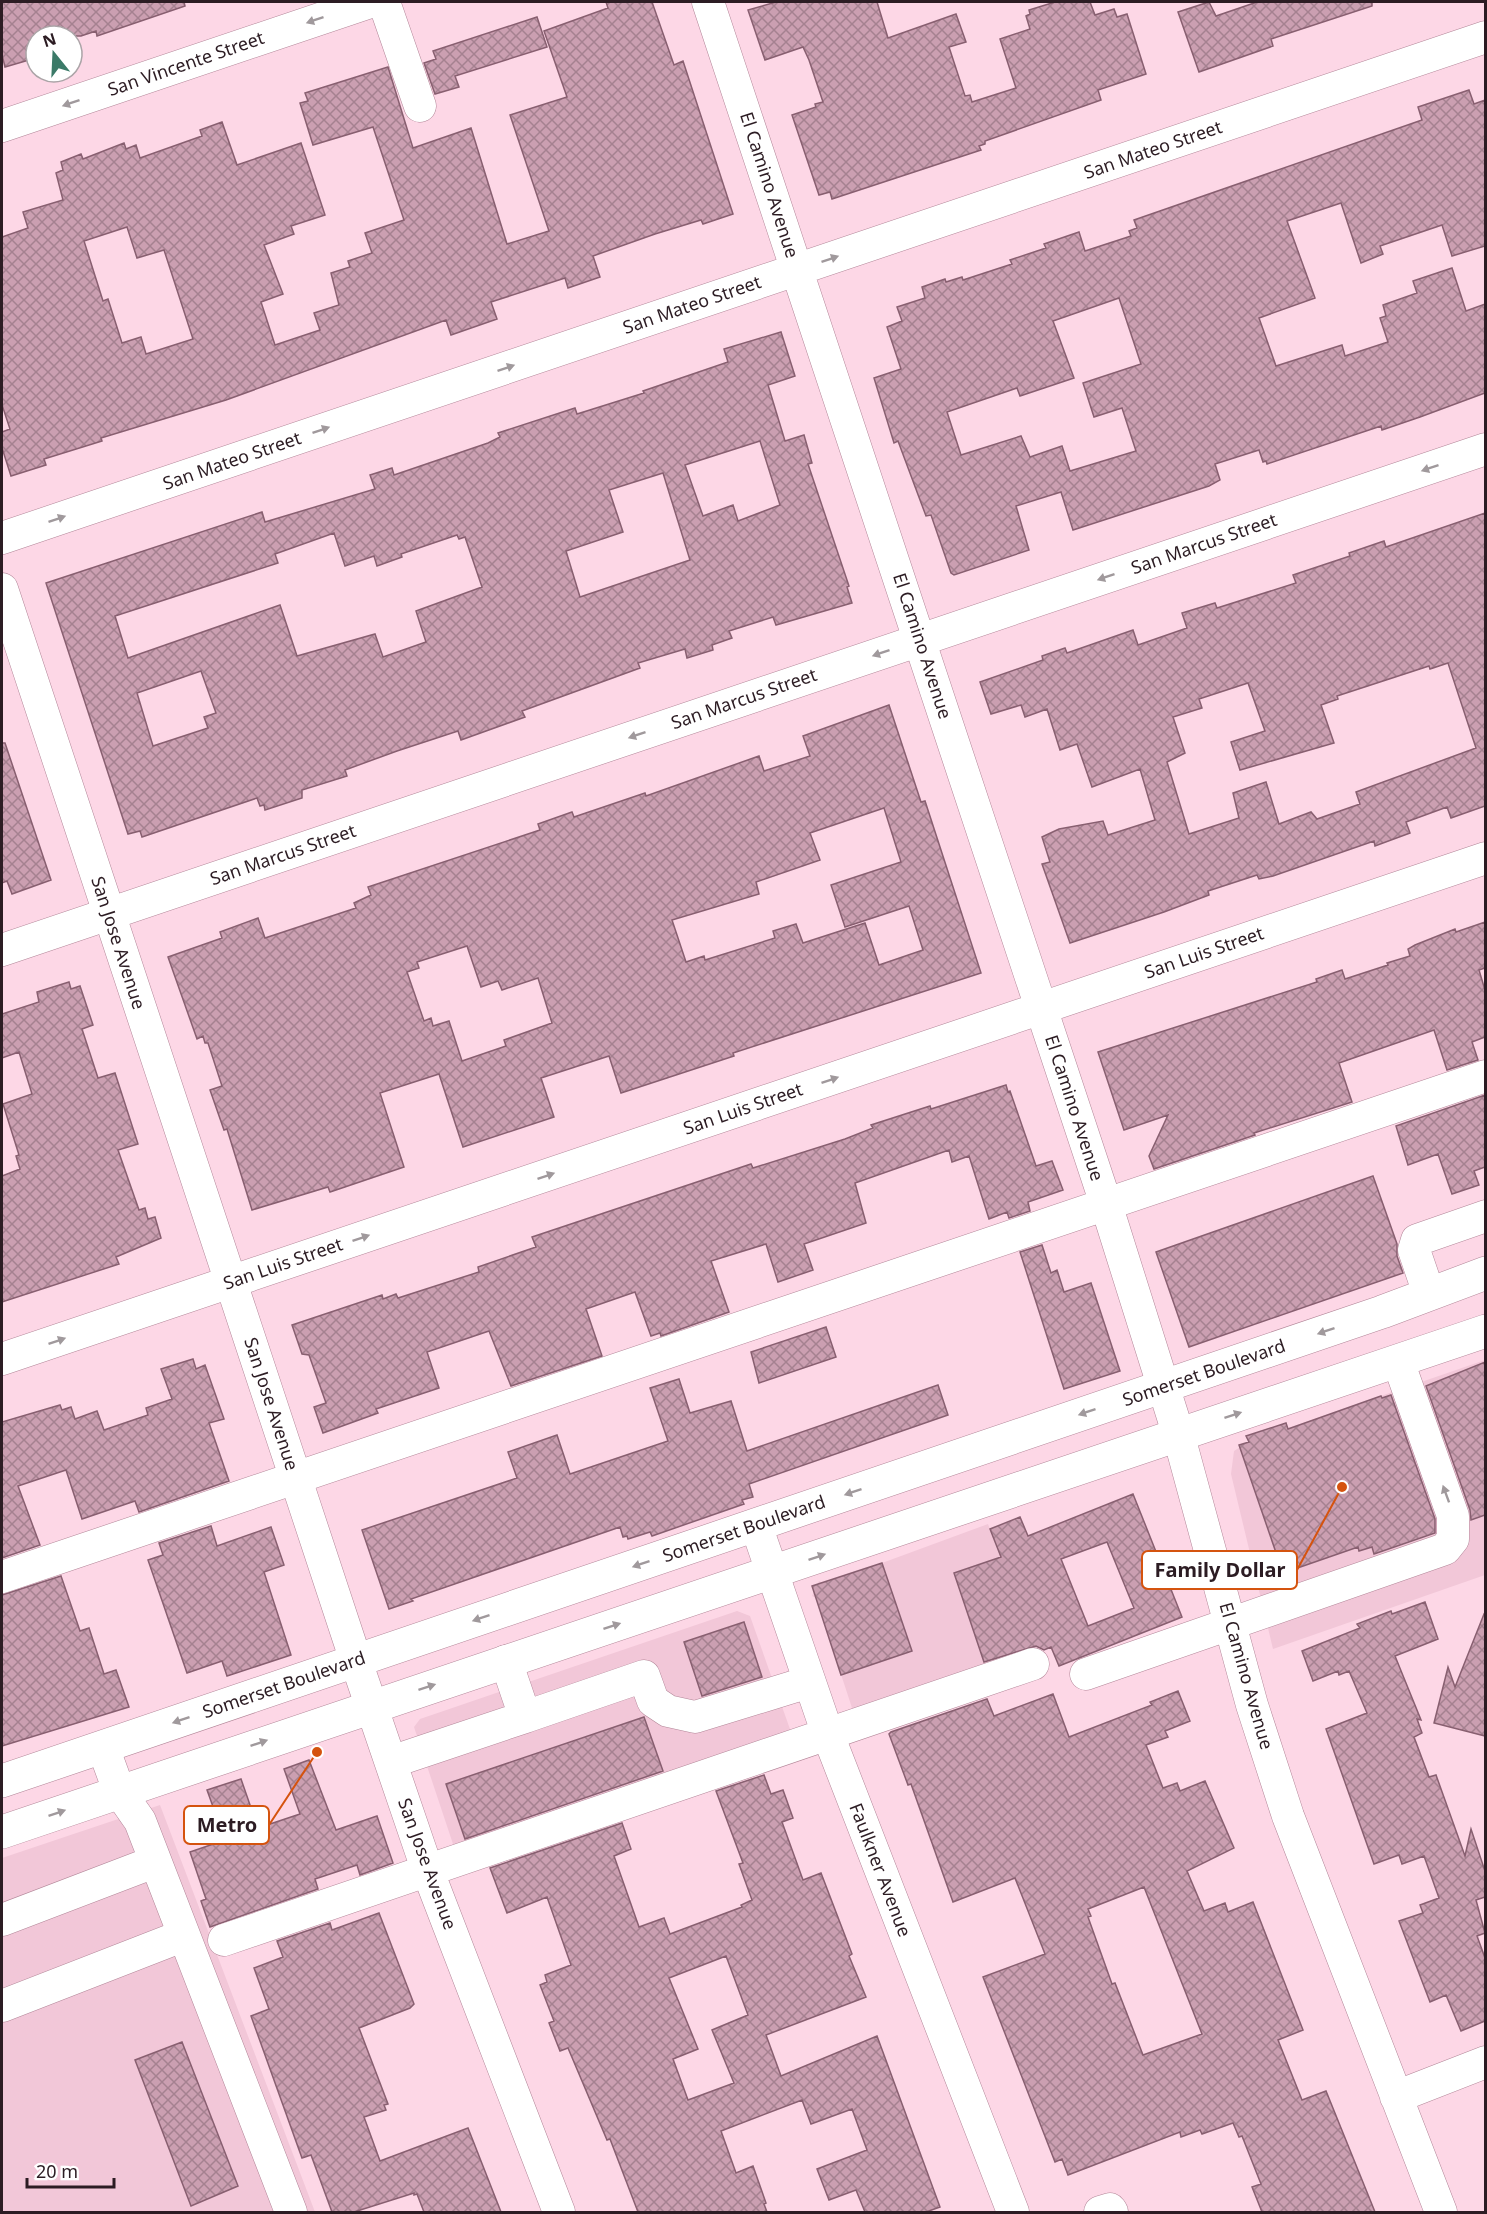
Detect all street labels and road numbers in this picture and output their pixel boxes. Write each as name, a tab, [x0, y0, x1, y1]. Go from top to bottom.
street label: San Vincente Street	[104, 25, 268, 101]
street label: El Camino Avenue	[735, 109, 805, 261]
street label: San Mateo Street	[1080, 114, 1225, 184]
street label: San Mateo Street	[619, 269, 764, 339]
street label: San Mateo Street	[159, 425, 304, 495]
street label: San Marcus Street	[1128, 507, 1280, 579]
street label: El Camino Avenue	[888, 570, 958, 722]
street label: San Marcus Street	[668, 662, 820, 734]
street label: San Marcus Street	[207, 818, 359, 890]
street label: San Jose Avenue	[86, 873, 152, 1012]
street label: San Luis Street	[1141, 920, 1267, 984]
street label: El Camino Avenue	[1040, 1032, 1110, 1184]
street label: San Luis Street	[680, 1076, 806, 1140]
street label: San Luis Street	[220, 1231, 346, 1295]
street label: Somerset Boulevard	[1119, 1333, 1288, 1411]
street label: San Jose Avenue	[239, 1334, 305, 1473]
street label: Somerset Boulevard	[659, 1489, 828, 1567]
street label: El Camino Avenue	[1214, 1599, 1279, 1752]
street label: Somerset Boulevard	[199, 1645, 368, 1723]
street label: San Jose Avenue	[393, 1795, 463, 1933]
street label: Faulkner Avenue	[844, 1799, 917, 1940]

